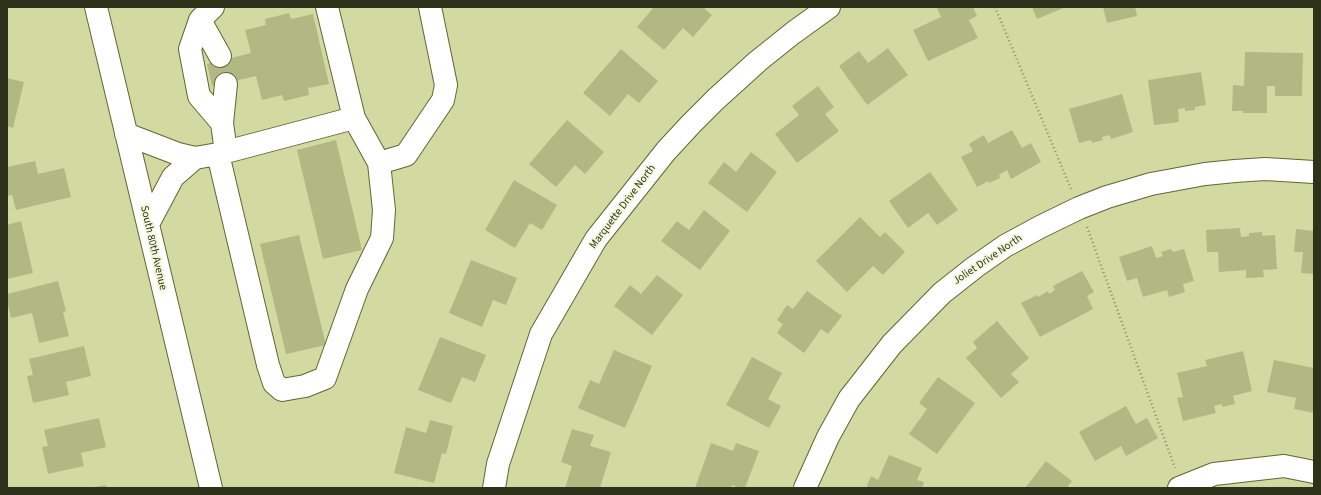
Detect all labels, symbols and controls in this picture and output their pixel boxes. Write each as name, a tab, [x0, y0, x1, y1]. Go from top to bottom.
street label: Marquette Drive North	[587, 162, 659, 252]
street label: South 80th Avenue	[137, 204, 169, 292]
street label: Joliet Drive North	[951, 232, 1025, 288]

